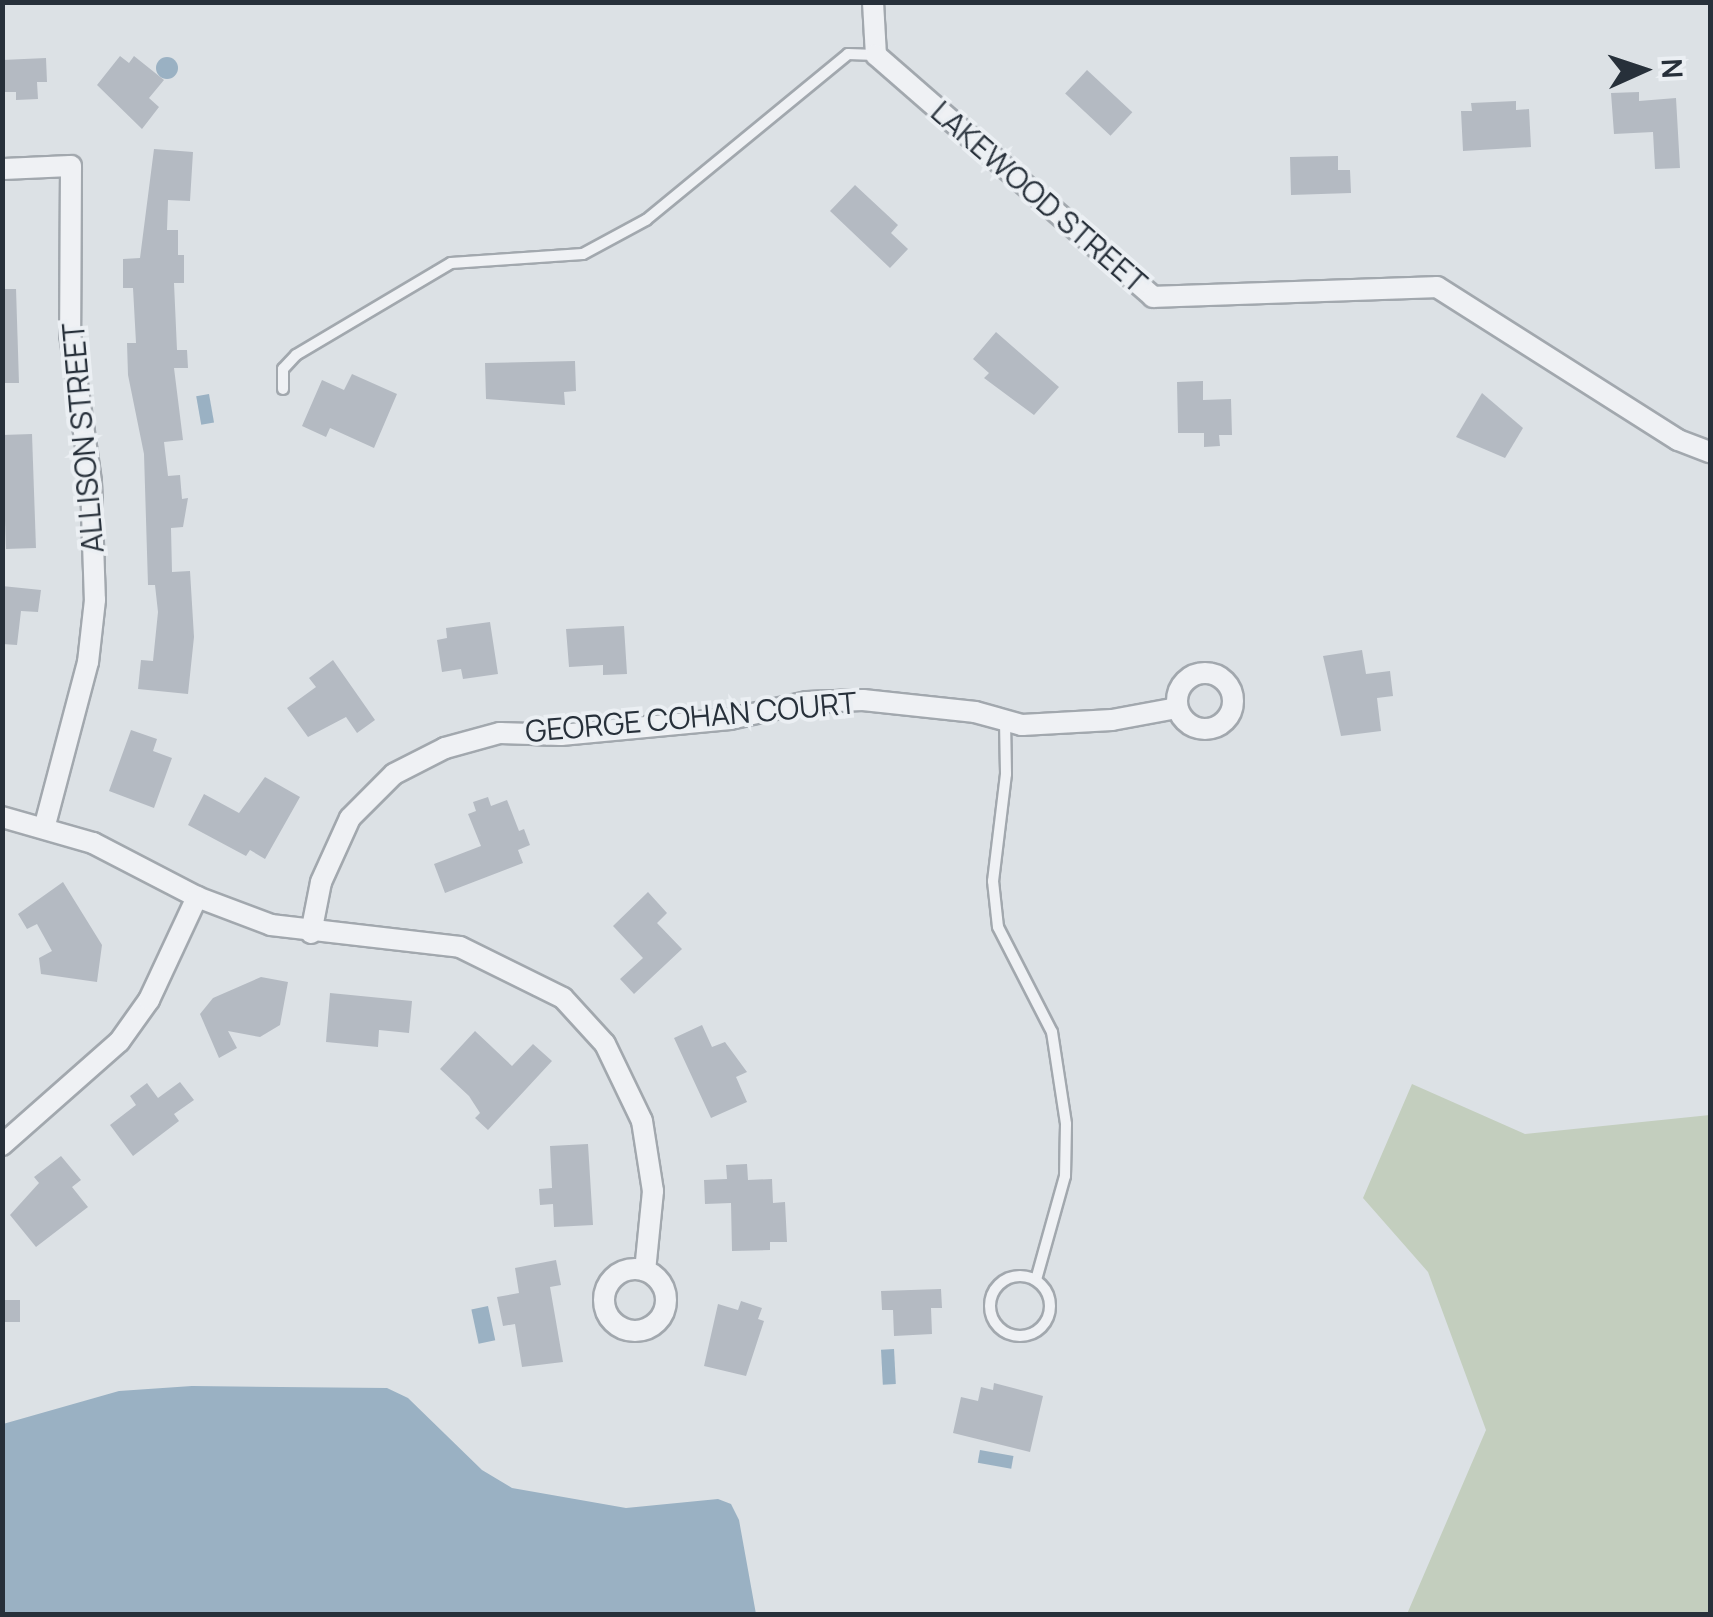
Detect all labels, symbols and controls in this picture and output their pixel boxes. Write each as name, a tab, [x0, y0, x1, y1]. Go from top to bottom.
north arrow	[1593, 20, 1693, 120]
text: N	[1653, 57, 1692, 79]
street label: LAKEWOOD STREET	[924, 94, 1154, 300]
street label: ALLISON STREET	[55, 321, 111, 555]
street label: GEORGE COHAN COURT	[524, 685, 858, 749]

